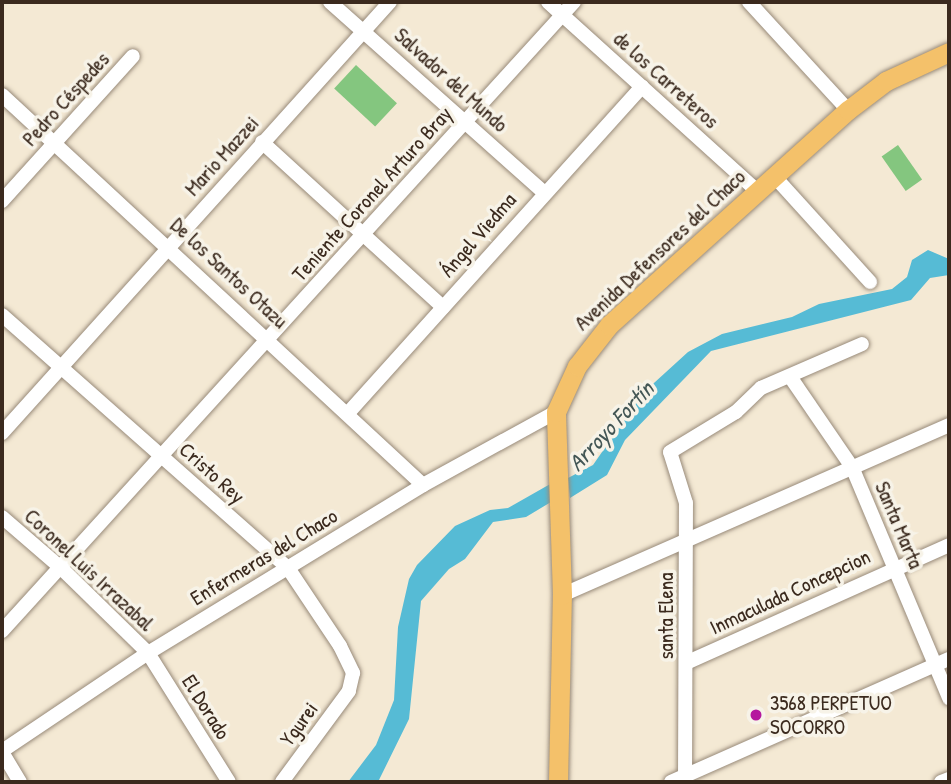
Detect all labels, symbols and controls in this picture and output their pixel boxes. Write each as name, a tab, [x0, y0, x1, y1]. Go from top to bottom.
street label: Salvador del Mundo	[389, 23, 513, 137]
street label: de los Carreteros	[608, 26, 724, 134]
street label: Pedro Céspedes	[17, 47, 115, 151]
street label: Teniente Coronel Arturo Bray	[287, 101, 457, 287]
street label: Mario Mazzei	[180, 111, 264, 201]
street label: Avenida Defensores del Chaco	[569, 164, 751, 336]
street label: Ángel Viedma	[435, 188, 521, 282]
street label: De los Santos Otazu	[165, 212, 293, 334]
water label: Arroyo Fortín	[562, 375, 660, 477]
street label: Cristo Rey	[174, 437, 250, 509]
street label: Santa Marta	[869, 478, 929, 572]
street label: Enfermeras del Chaco	[186, 503, 342, 611]
street label: Coronel Luis Irrazabal	[19, 504, 159, 636]
street label: Inmaculada Concepcion	[706, 544, 874, 640]
street label: santa Elena	[653, 572, 679, 660]
street label: El Dorado	[176, 670, 236, 744]
place label: 3568 PERPETUO SOCORRO	[770, 690, 892, 740]
street label: Ygurei	[275, 697, 323, 751]
marker: 3568 PERPETUO SOCORRO	[748, 707, 764, 723]

